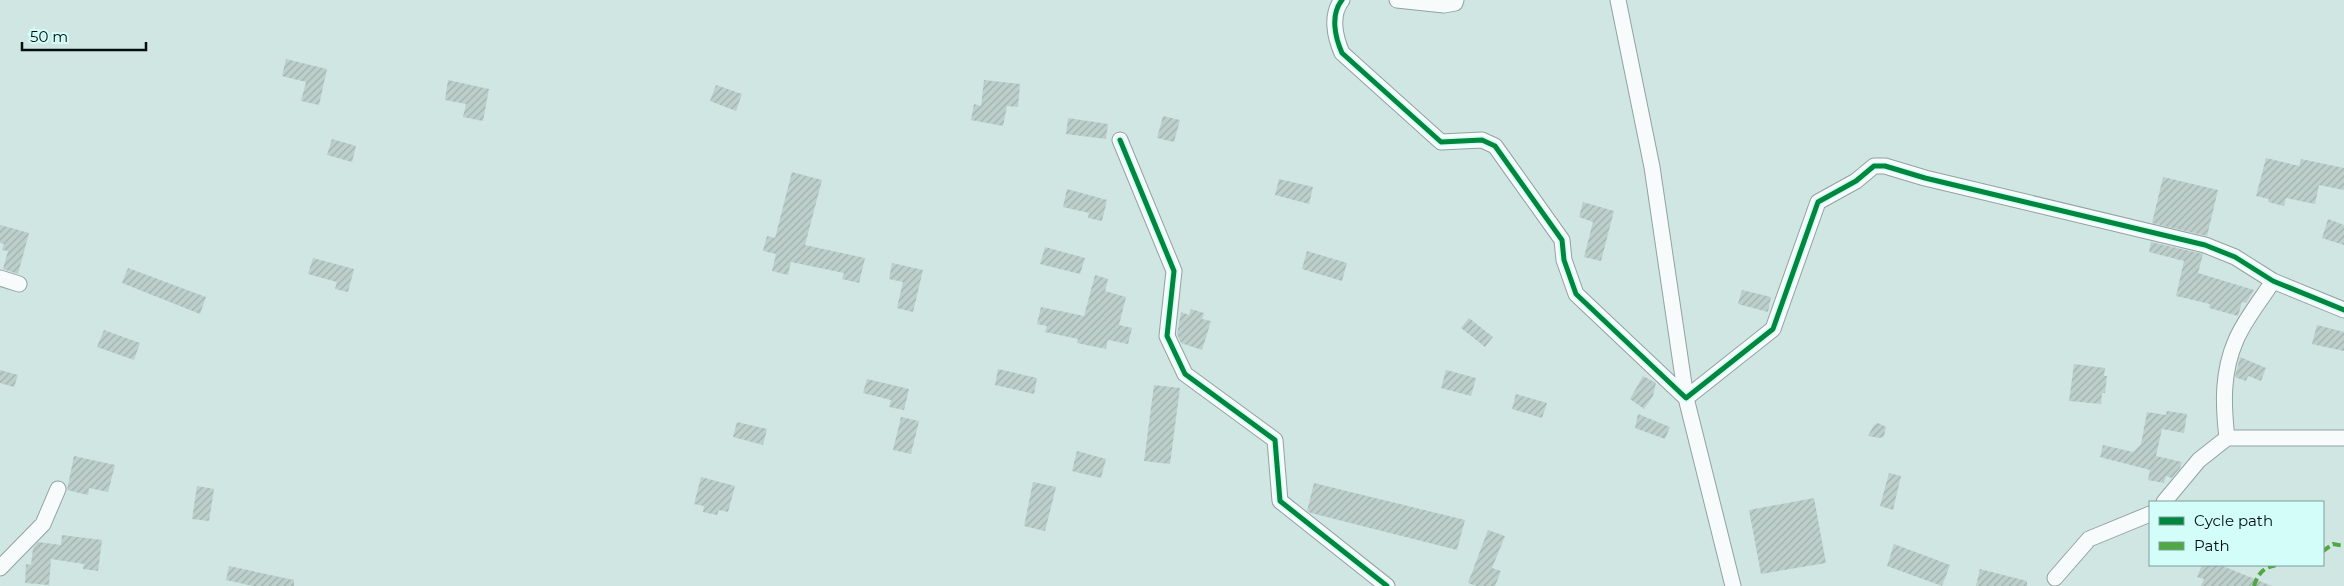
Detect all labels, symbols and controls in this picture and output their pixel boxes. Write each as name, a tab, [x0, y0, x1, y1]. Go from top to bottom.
scale bar	[22, 20, 146, 52]
text: 50 m	[30, 27, 68, 46]
legend	[2149, 501, 2324, 566]
text: Cycle path	[2194, 511, 2273, 530]
text: Path	[2194, 536, 2230, 555]

